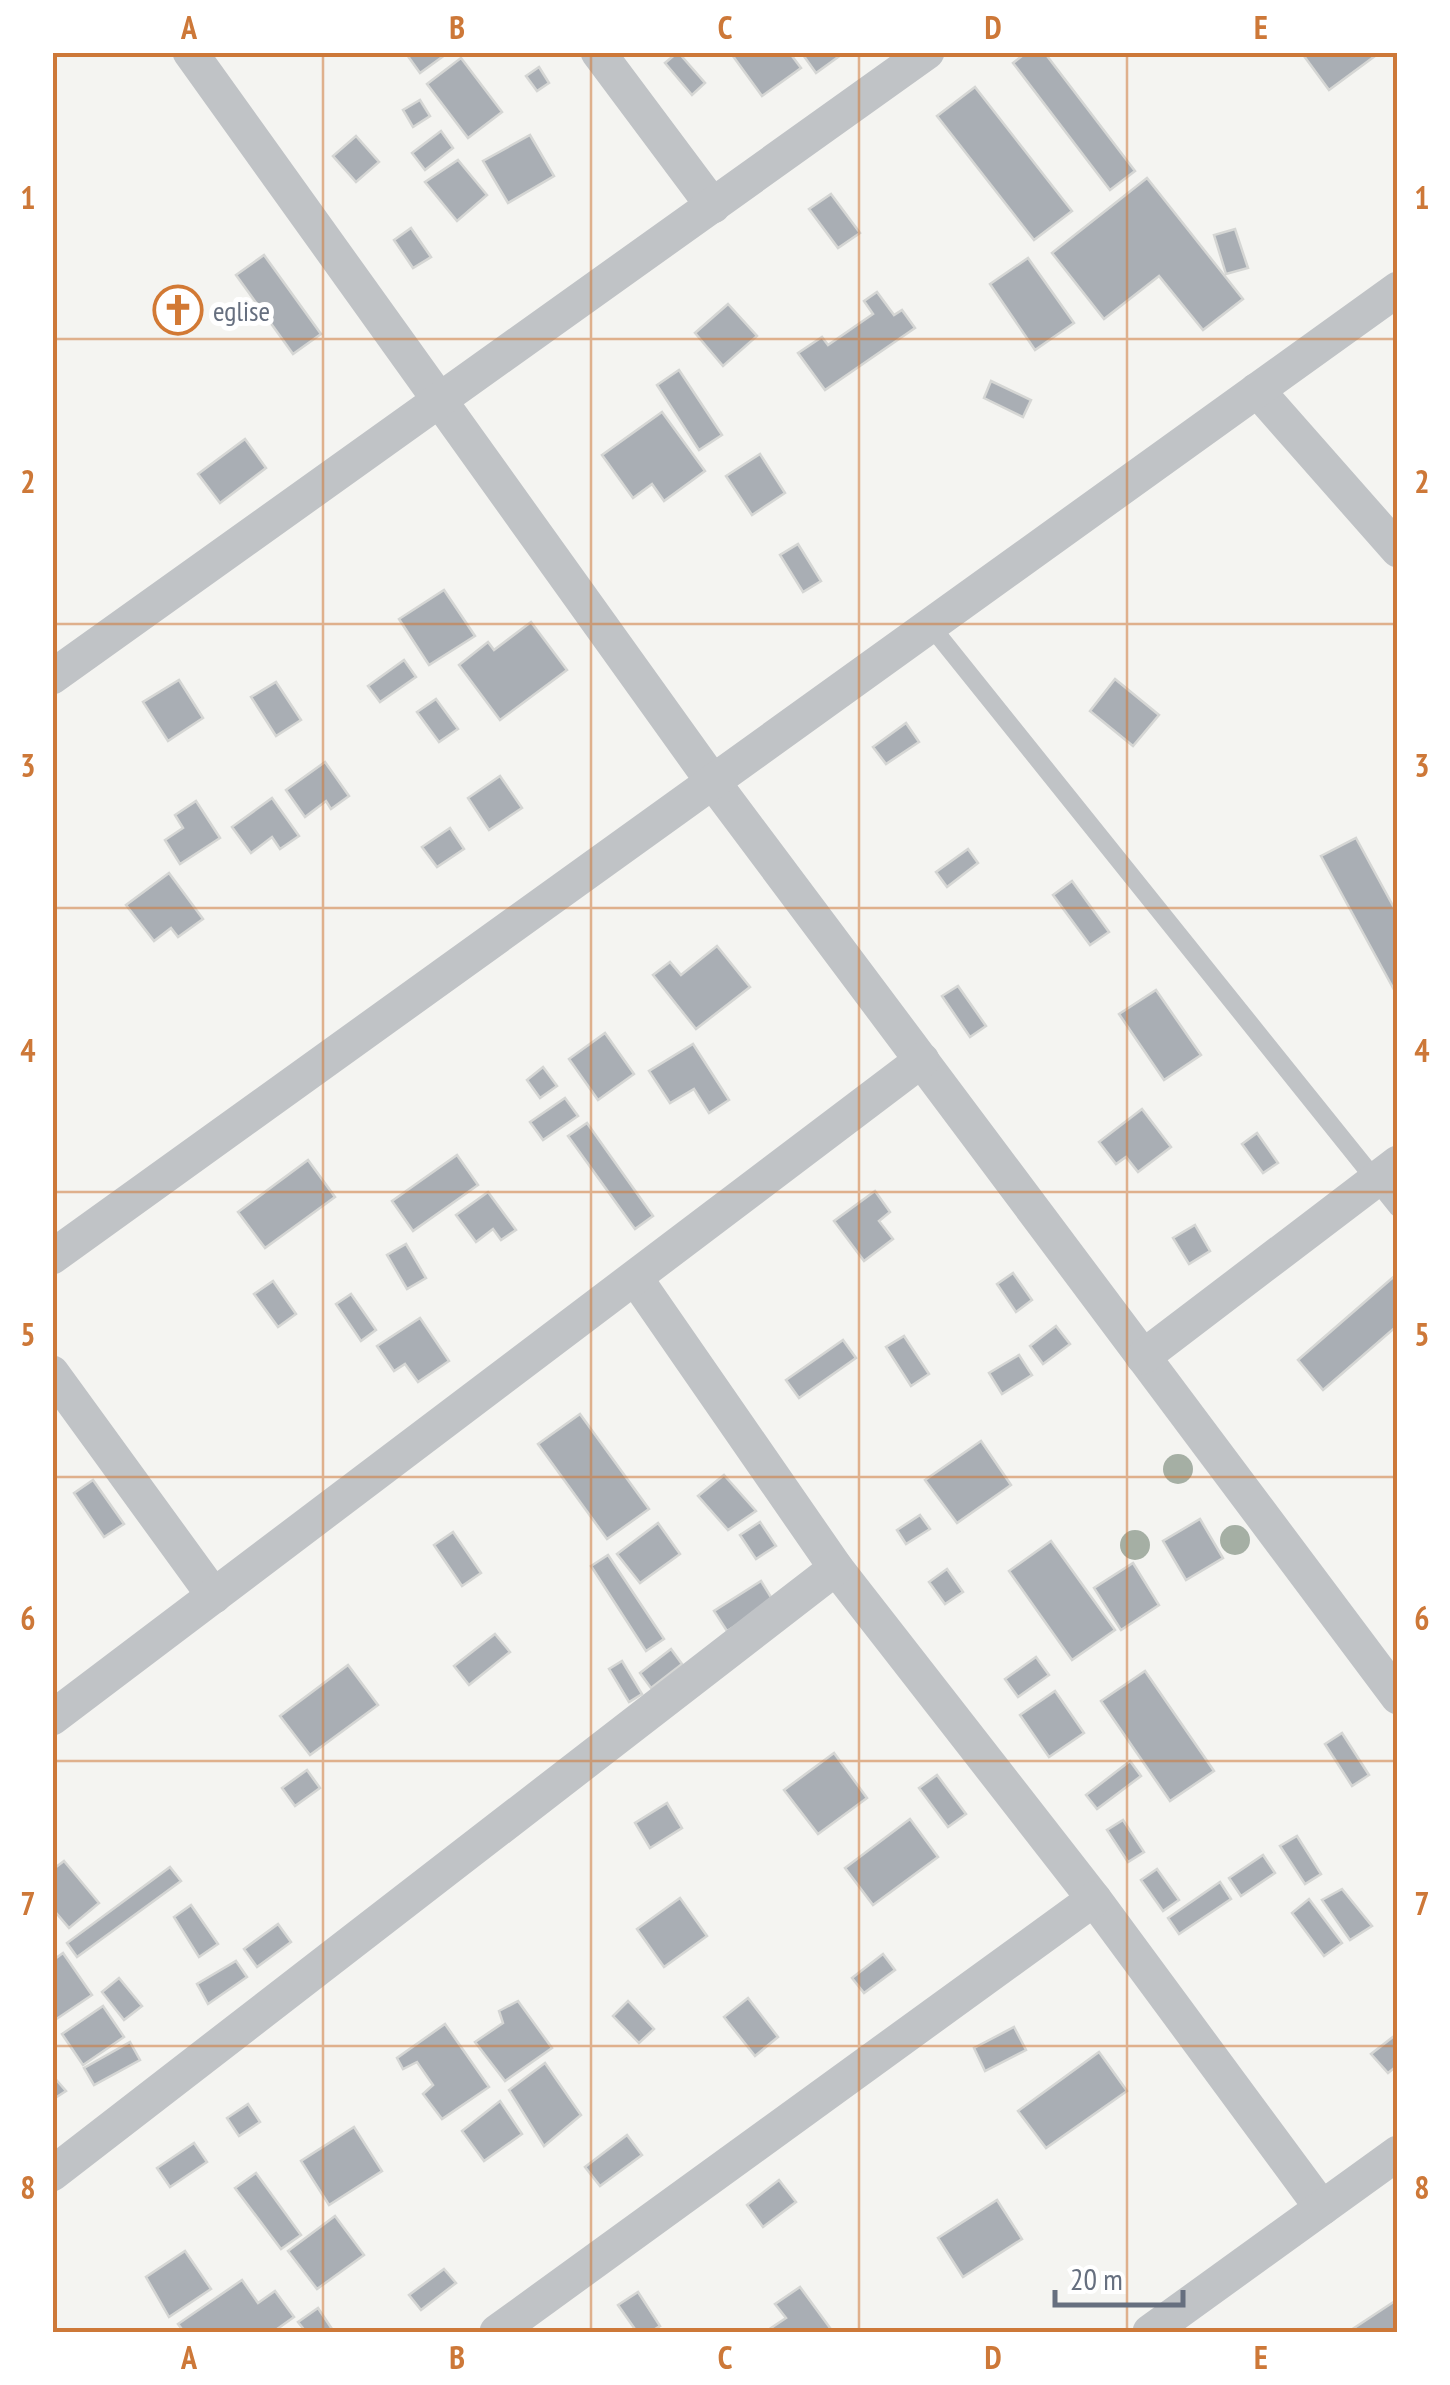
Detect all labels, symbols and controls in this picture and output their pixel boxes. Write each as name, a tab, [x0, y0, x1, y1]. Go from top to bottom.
text: A	[180, 6, 198, 48]
text: B	[449, 6, 465, 48]
text: C	[718, 6, 733, 48]
text: D	[984, 6, 1002, 48]
text: E	[1254, 6, 1268, 48]
text: 1	[20, 176, 36, 218]
text: 1	[1414, 176, 1430, 218]
church icon: eglise	[152, 284, 204, 336]
place label: eglise	[213, 292, 270, 329]
text: 2	[20, 460, 36, 502]
text: 2	[1414, 460, 1430, 502]
text: 3	[20, 744, 36, 786]
text: 3	[1414, 744, 1430, 786]
text: 4	[20, 1029, 36, 1071]
text: 4	[1414, 1029, 1430, 1071]
text: 5	[20, 1313, 36, 1355]
text: 5	[1414, 1313, 1430, 1355]
text: 6	[20, 1597, 36, 1639]
text: 6	[1414, 1597, 1430, 1639]
text: 7	[20, 1882, 36, 1924]
text: 7	[1414, 1882, 1430, 1924]
text: 8	[20, 2166, 36, 2208]
text: 8	[1414, 2166, 1430, 2208]
scale bar	[1055, 2245, 1182, 2307]
text: 20 m	[1070, 2259, 1123, 2298]
text: A	[180, 2336, 198, 2378]
text: B	[449, 2336, 465, 2378]
text: C	[718, 2336, 733, 2378]
text: D	[984, 2336, 1002, 2378]
text: E	[1254, 2336, 1268, 2378]

